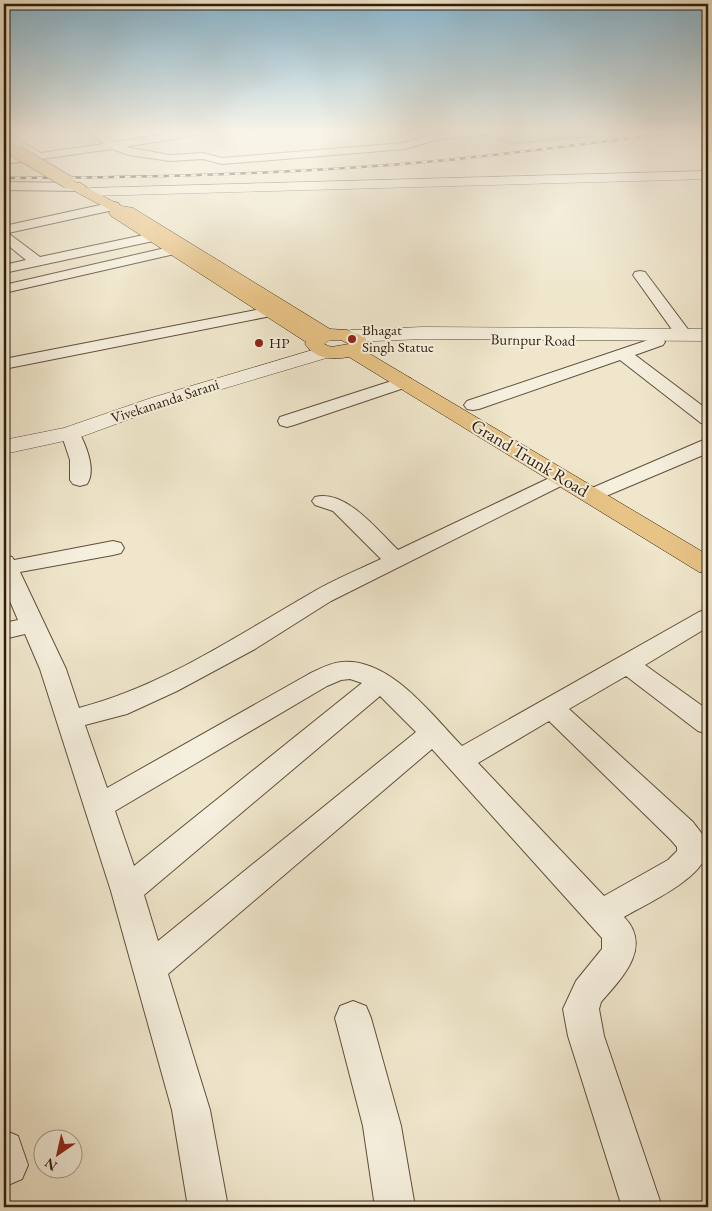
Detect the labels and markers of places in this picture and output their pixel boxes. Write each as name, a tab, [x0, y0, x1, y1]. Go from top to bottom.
place label: Bhagat Singh Statue	[362, 320, 434, 356]
place label: HP	[269, 333, 289, 352]
marker: Bhagat Singh Statue	[346, 333, 358, 345]
marker: HP	[253, 337, 265, 349]

